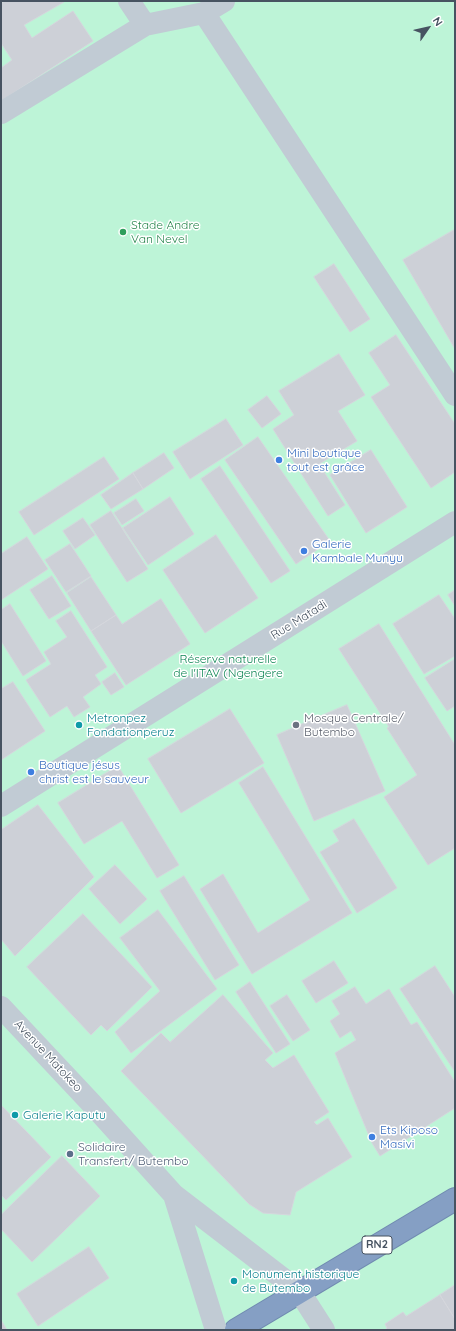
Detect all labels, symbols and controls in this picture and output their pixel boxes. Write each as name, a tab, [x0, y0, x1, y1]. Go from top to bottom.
north arrow	[408, 8, 448, 48]
text: N	[430, 14, 446, 29]
place label: Stade Andre Van Nevel	[131, 218, 200, 246]
marker: Stade Andre Van Nevel	[118, 227, 128, 237]
place label: Mini boutique tout est grâce	[287, 446, 364, 474]
marker: Mini boutique tout est grâce	[274, 455, 284, 465]
place label: Galerie Kambale Munyu	[312, 537, 403, 565]
marker: Galerie Kambale Munyu	[299, 546, 309, 556]
street label: Rue Matadi	[268, 597, 330, 643]
park label: Réserve naturelle de l'ITAV (Ngengere	[173, 652, 283, 680]
place label: Metronpez Fondationperuz	[87, 711, 174, 739]
place label: Mosque Centrale/ Butembo	[304, 711, 404, 739]
marker: Metronpez Fondationperuz	[74, 720, 84, 730]
marker: Mosque Centrale/ Butembo	[291, 720, 301, 730]
place label: Boutique jésus christ est le sauveur	[39, 758, 149, 786]
marker: Boutique jésus christ est le sauveur	[26, 767, 36, 777]
street label: Avenue Matokeo	[11, 1017, 85, 1095]
place label: Galerie Kaputu	[23, 1108, 106, 1122]
marker: Galerie Kaputu	[10, 1110, 20, 1120]
place label: Ets Kiposo Masivi	[380, 1123, 438, 1151]
marker: Ets Kiposo Masivi	[367, 1132, 377, 1142]
place label: Solidaire Transfert/ Butembo	[78, 1140, 189, 1168]
marker: Solidaire Transfert/ Butembo	[65, 1149, 75, 1159]
road number: RN2	[362, 1236, 392, 1254]
place label: Monument historique de Butembo	[242, 1267, 359, 1295]
marker: Monument historique de Butembo	[229, 1276, 239, 1286]

